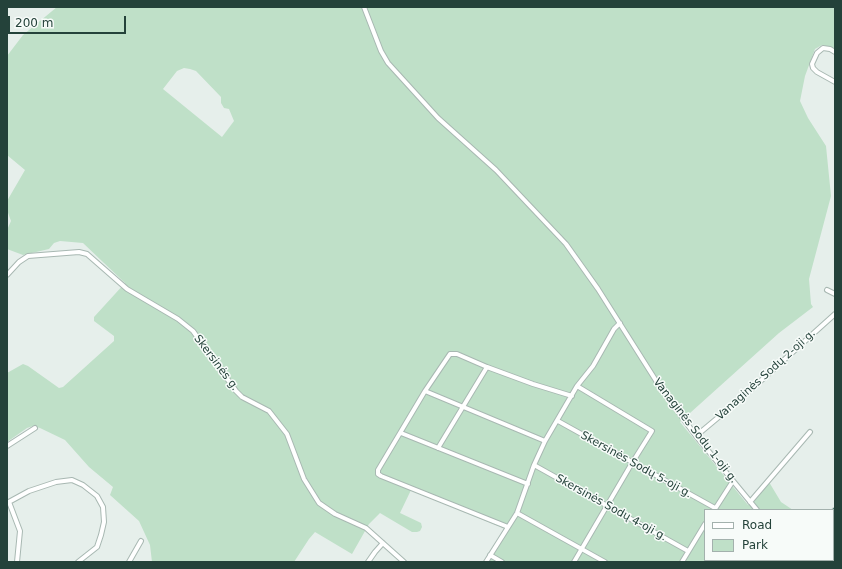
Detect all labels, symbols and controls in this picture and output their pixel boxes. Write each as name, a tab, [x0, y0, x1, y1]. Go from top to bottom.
scale bar	[10, 8, 128, 34]
text: 200 m	[15, 16, 53, 30]
street label: Vanaginės Sodų 2-oji g.	[714, 327, 818, 423]
street label: Skersinės g.	[191, 332, 241, 394]
street label: Vanaginės Sodų 1-oji g.	[650, 376, 740, 486]
street label: Skersinės Sodų 5-oji g.	[578, 429, 694, 501]
street label: Skersinės Sodų 4-oji g.	[553, 472, 669, 544]
legend	[704, 509, 834, 561]
text: Road	[742, 518, 772, 532]
text: Park	[742, 538, 768, 552]

